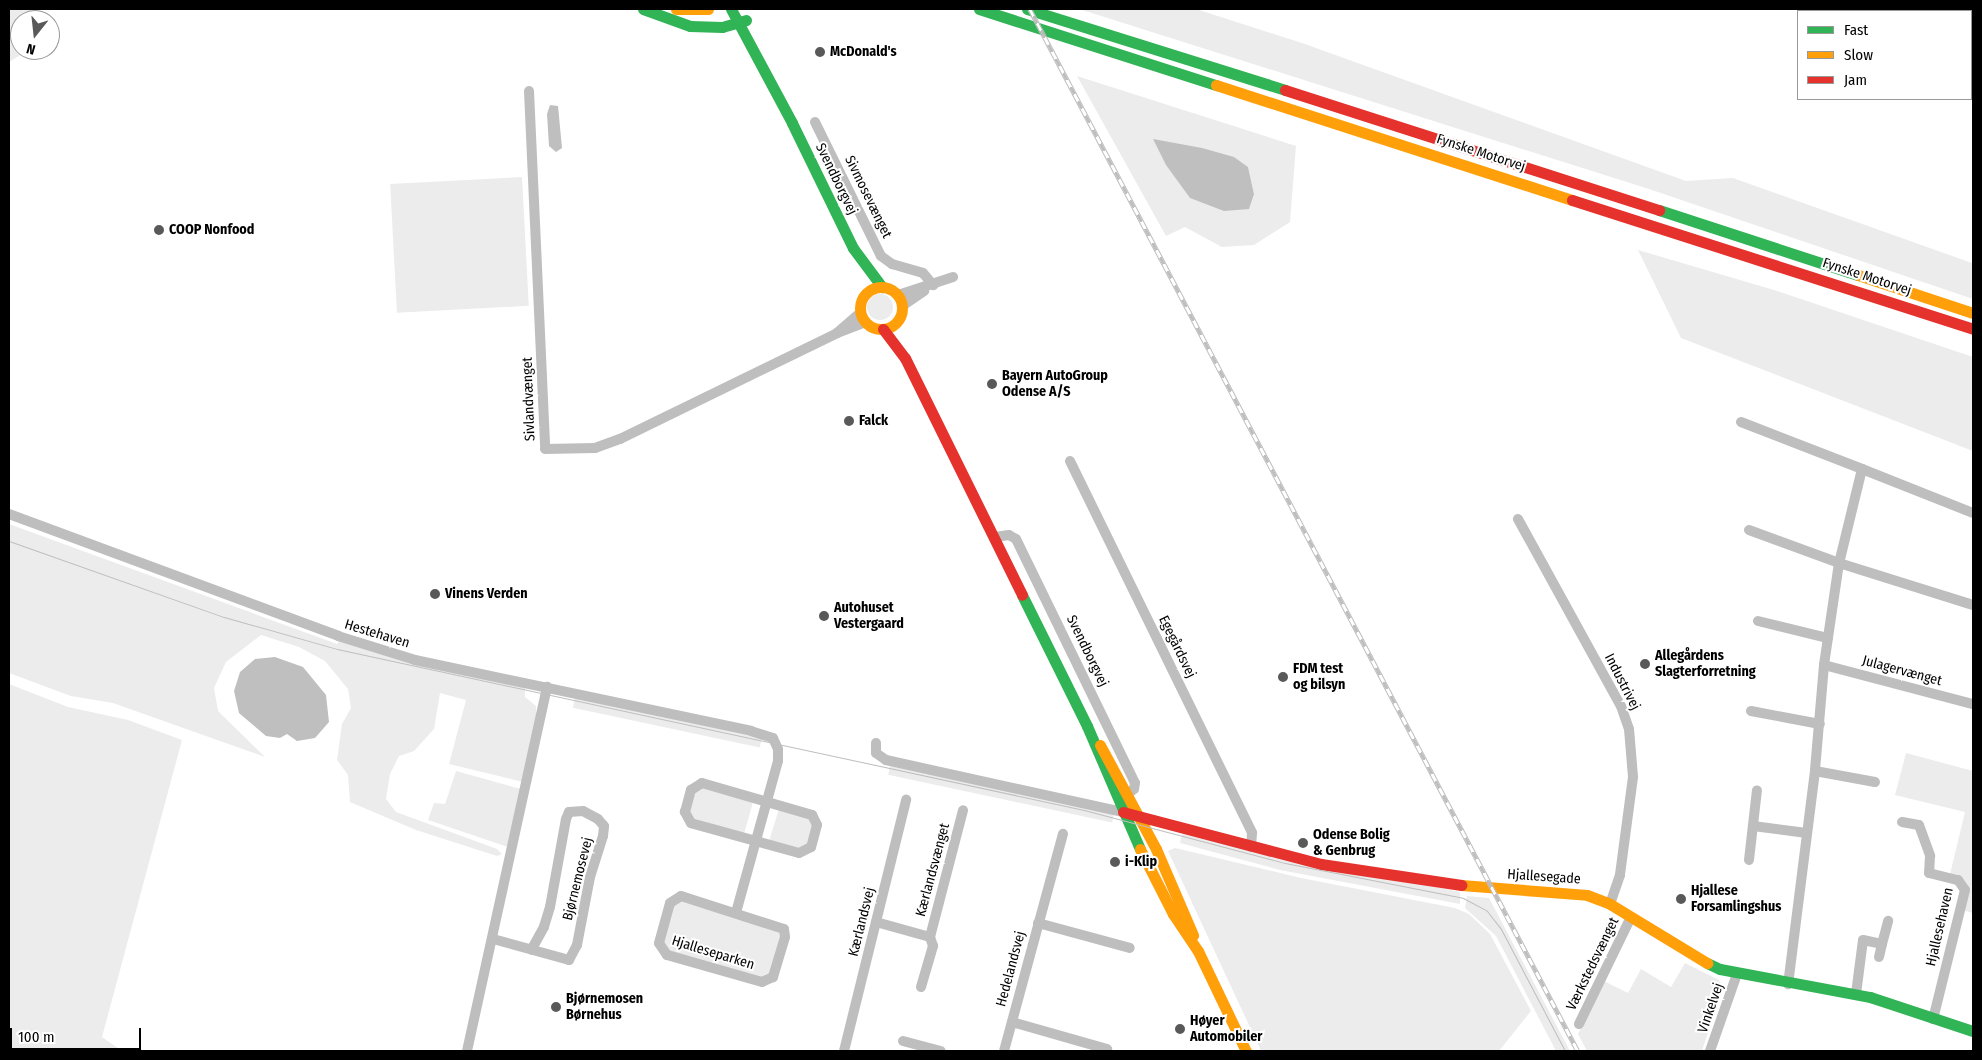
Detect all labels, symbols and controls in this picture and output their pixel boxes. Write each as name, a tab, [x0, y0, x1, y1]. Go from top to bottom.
north arrow	[10, 10, 60, 60]
legend	[1797, 10, 1972, 100]
text: Fast	[1844, 21, 1868, 39]
text: N	[25, 40, 37, 58]
place label: McDonald's	[830, 44, 897, 60]
marker: McDonald's	[814, 46, 826, 58]
text: Slow	[1844, 46, 1873, 64]
text: Jam	[1844, 71, 1867, 89]
street label: Fynske Motorvej	[1434, 131, 1528, 175]
street label: Svendborgvej	[811, 141, 861, 217]
street label: Sivmosevænget	[841, 153, 895, 241]
place label: COOP Nonfood	[169, 222, 254, 238]
marker: COOP Nonfood	[153, 224, 165, 236]
street label: Fynske Motorvej	[1820, 255, 1914, 299]
street label: Sivlandvænget	[519, 357, 539, 441]
place label: Bayern AutoGroup Odense A/S	[1002, 368, 1108, 401]
marker: Bayern AutoGroup Odense A/S	[986, 378, 998, 390]
place label: Falck	[859, 413, 888, 429]
marker: Falck	[843, 415, 855, 427]
place label: Vinens Verden	[445, 586, 528, 602]
marker: Vinens Verden	[429, 588, 441, 600]
place label: Autohuset Vestergaard	[834, 600, 904, 632]
marker: Autohuset Vestergaard	[818, 610, 830, 622]
street label: Svendborgvej	[1062, 613, 1112, 689]
street label: Egegårdsvej	[1155, 613, 1199, 681]
street label: Hestehaven	[342, 616, 412, 652]
place label: Allegårdens Slagterforretning	[1655, 648, 1756, 680]
street label: Industrivej	[1601, 651, 1643, 713]
street label: Julagervænget	[1860, 652, 1944, 690]
marker: Allegårdens Slagterforretning	[1639, 658, 1651, 670]
place label: FDM test og bilsyn	[1293, 661, 1345, 694]
marker: FDM test og bilsyn	[1277, 671, 1289, 683]
street label: Kærlandsvænget	[912, 821, 954, 919]
place label: Odense Bolig & Genbrug	[1313, 827, 1390, 860]
street label: Bjørnemosevej	[560, 836, 596, 922]
marker: Odense Bolig & Genbrug	[1297, 837, 1309, 849]
place label: i-Klip	[1125, 854, 1157, 870]
marker: i-Klip	[1109, 856, 1121, 868]
street label: Hjallesegade	[1507, 866, 1581, 888]
place label: Hjallese Forsamlingshus	[1691, 883, 1781, 916]
street label: Kærlandsvej	[845, 886, 879, 958]
street label: Hjallesehaven	[1923, 886, 1957, 968]
marker: Hjallese Forsamlingshus	[1675, 893, 1687, 905]
street label: Værkstedsvænget	[1563, 915, 1623, 1013]
street label: Hedelandsvej	[993, 929, 1029, 1009]
street label: Hjalleseparken	[670, 932, 756, 974]
street label: Vinkelvej	[1695, 981, 1727, 1035]
place label: Bjørnemosen Børnehus	[566, 991, 643, 1024]
marker: Bjørnemosen Børnehus	[550, 1001, 562, 1013]
place label: Høyer Automobiler	[1190, 1013, 1262, 1046]
scale bar	[12, 1018, 144, 1050]
marker: Høyer Automobiler	[1174, 1023, 1186, 1035]
text: 100 m	[18, 1028, 55, 1046]

